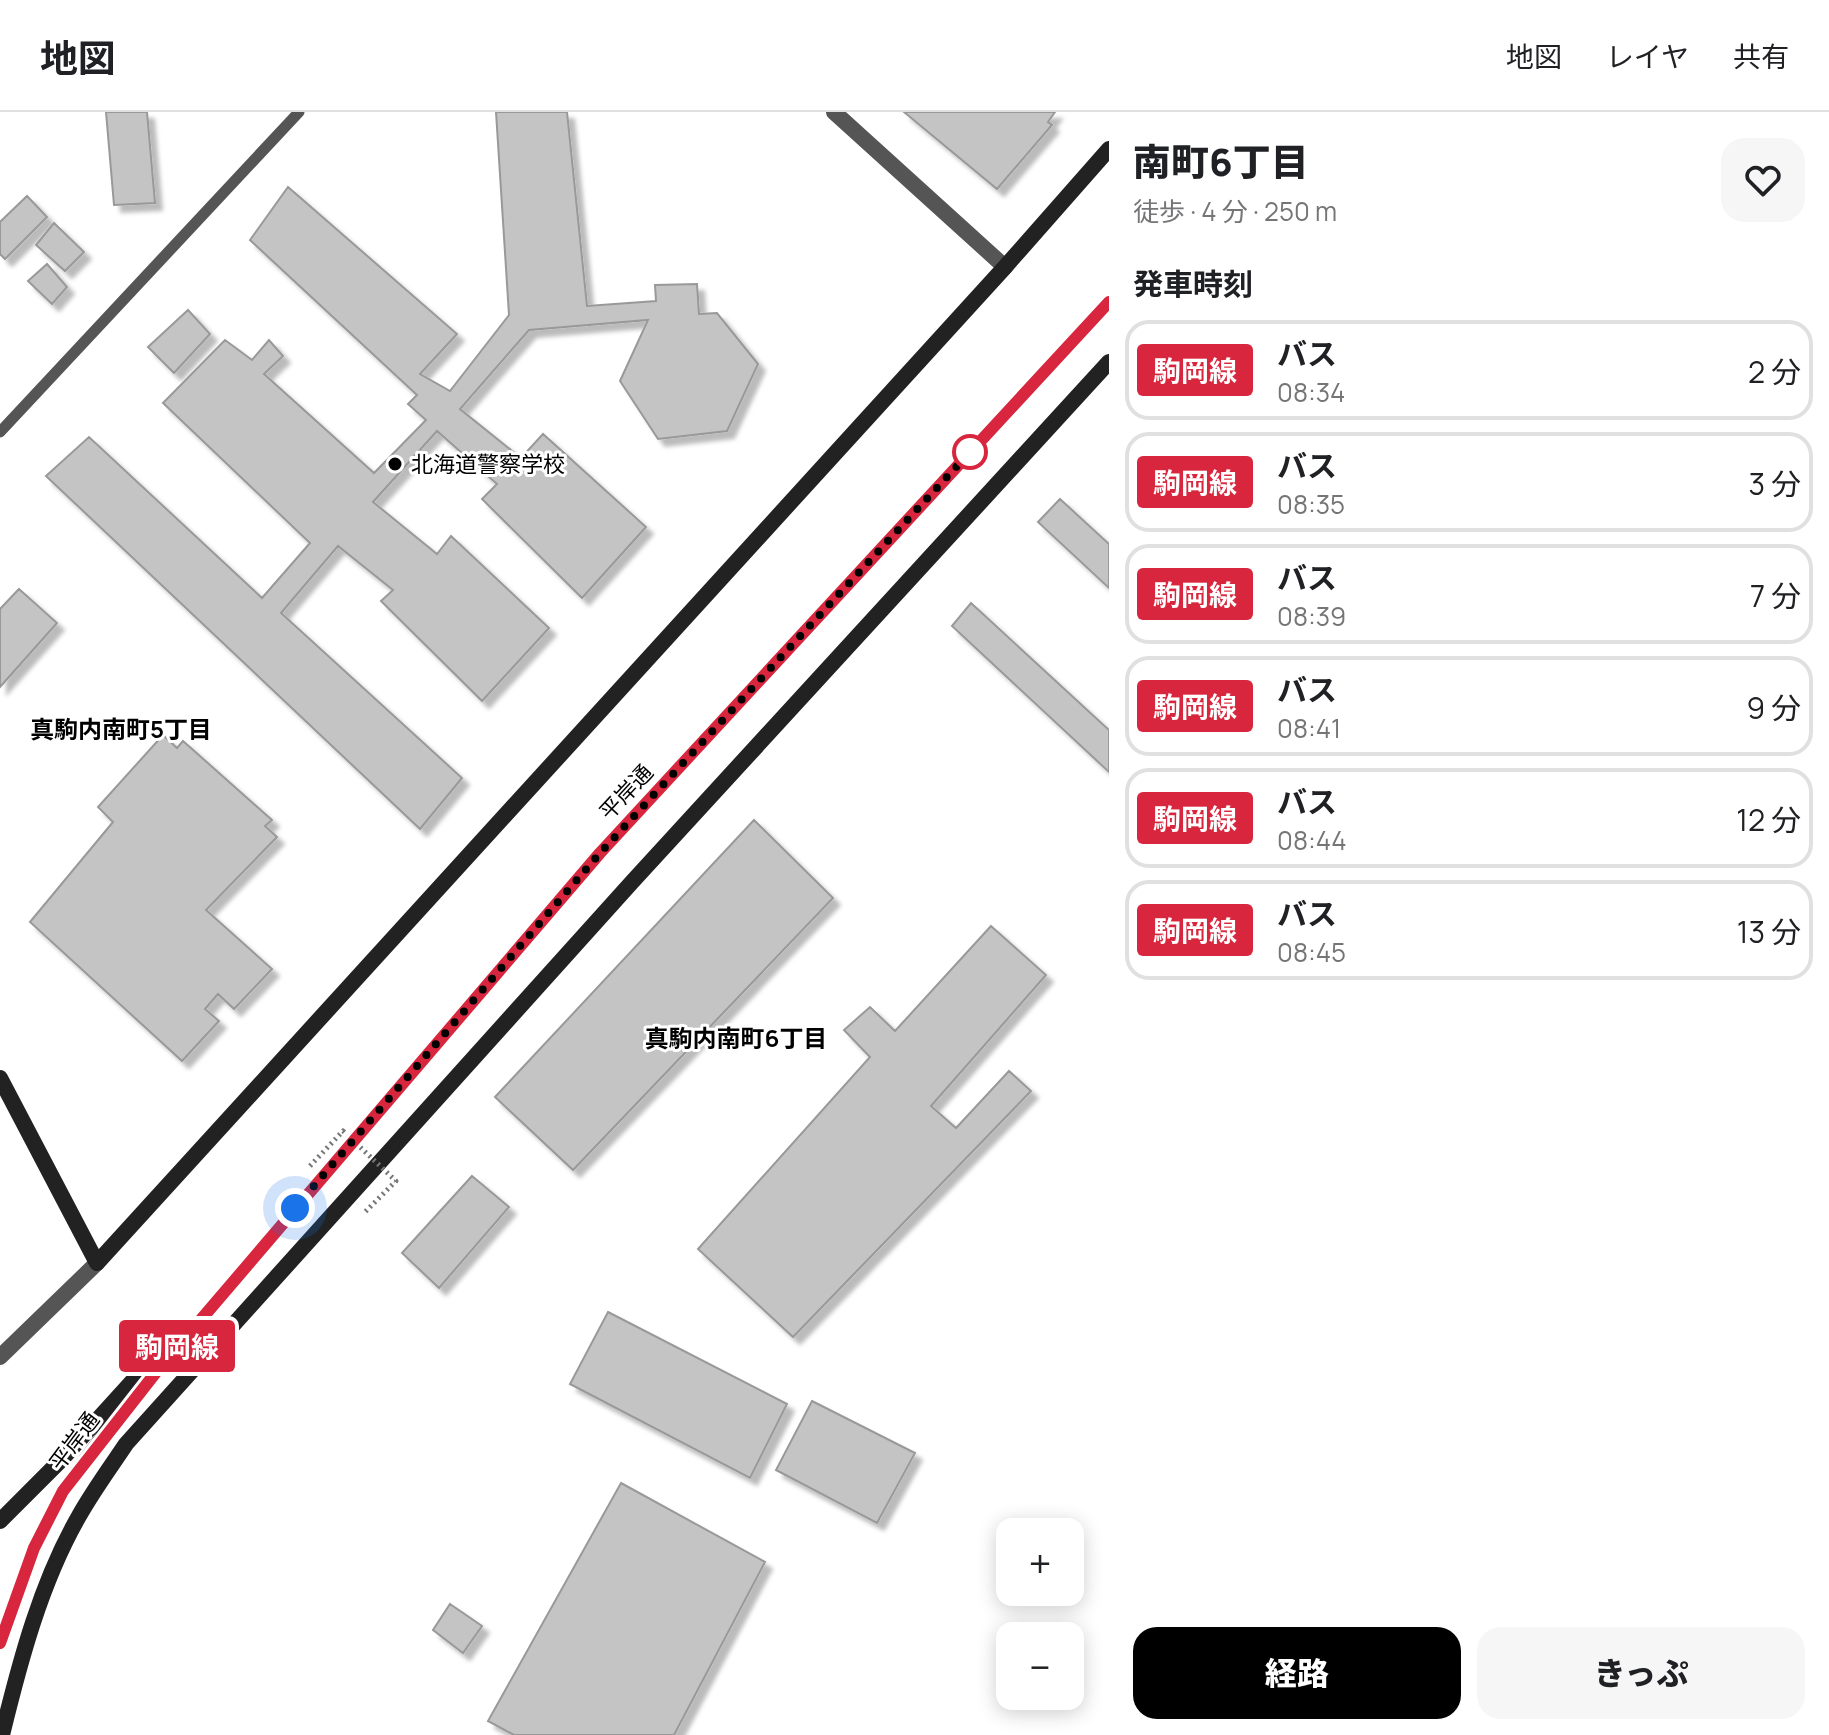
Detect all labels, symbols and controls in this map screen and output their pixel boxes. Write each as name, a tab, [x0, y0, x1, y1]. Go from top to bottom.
text: 地図	[40, 31, 116, 83]
text: 地図	[1506, 37, 1562, 75]
text: レイヤ	[1606, 37, 1689, 75]
text: 共有	[1733, 37, 1789, 75]
text: 南町6丁目	[1133, 135, 1309, 187]
button: heart	[1721, 138, 1805, 222]
text: 徒歩 · 4 分 · 250 m	[1133, 193, 1337, 229]
text: 発車時刻	[1133, 263, 1253, 304]
text: バス	[1277, 333, 1337, 374]
text: 駒岡線	[1153, 351, 1237, 389]
text: 2 分	[1748, 351, 1801, 392]
text: 08:34	[1277, 374, 1345, 410]
unlabelled marker	[953, 435, 987, 469]
text: バス	[1277, 445, 1337, 486]
place label: 北海道警察学校	[411, 449, 565, 479]
marker: 北海道警察学校	[386, 455, 404, 473]
text: 駒岡線	[1153, 463, 1237, 501]
text: 3 分	[1748, 463, 1801, 504]
text: 08:35	[1277, 486, 1345, 522]
text: バス	[1277, 557, 1337, 598]
text: 駒岡線	[1153, 575, 1237, 613]
text: 7 分	[1750, 575, 1801, 616]
text: 08:39	[1277, 598, 1346, 634]
text: バス	[1277, 669, 1337, 710]
text: 駒岡線	[1153, 687, 1237, 725]
text: 9 分	[1746, 687, 1801, 728]
text: 08:41	[1277, 710, 1341, 746]
district label: 真駒内南町5丁目	[30, 712, 212, 745]
street label: 平岸通	[593, 758, 659, 826]
text: バス	[1277, 781, 1337, 822]
text: 駒岡線	[1153, 799, 1237, 837]
text: 12 分	[1736, 799, 1801, 840]
text: 08:44	[1277, 822, 1347, 858]
text: バス	[1277, 893, 1337, 934]
text: 駒岡線	[1153, 911, 1237, 949]
text: 13 分	[1737, 911, 1801, 952]
text: 08:45	[1277, 934, 1346, 970]
district label: 真駒内南町6丁目	[645, 1021, 827, 1054]
your location	[275, 1188, 315, 1228]
line badge: 駒岡線	[131, 1320, 223, 1372]
text: 駒岡線	[135, 1327, 219, 1365]
street label: 平岸通	[42, 1406, 106, 1476]
map controls	[996, 1518, 1084, 1710]
button: +	[996, 1518, 1084, 1606]
button: −	[996, 1622, 1084, 1710]
button: 経路	[1133, 1627, 1461, 1719]
button: きっぷ	[1477, 1627, 1805, 1719]

